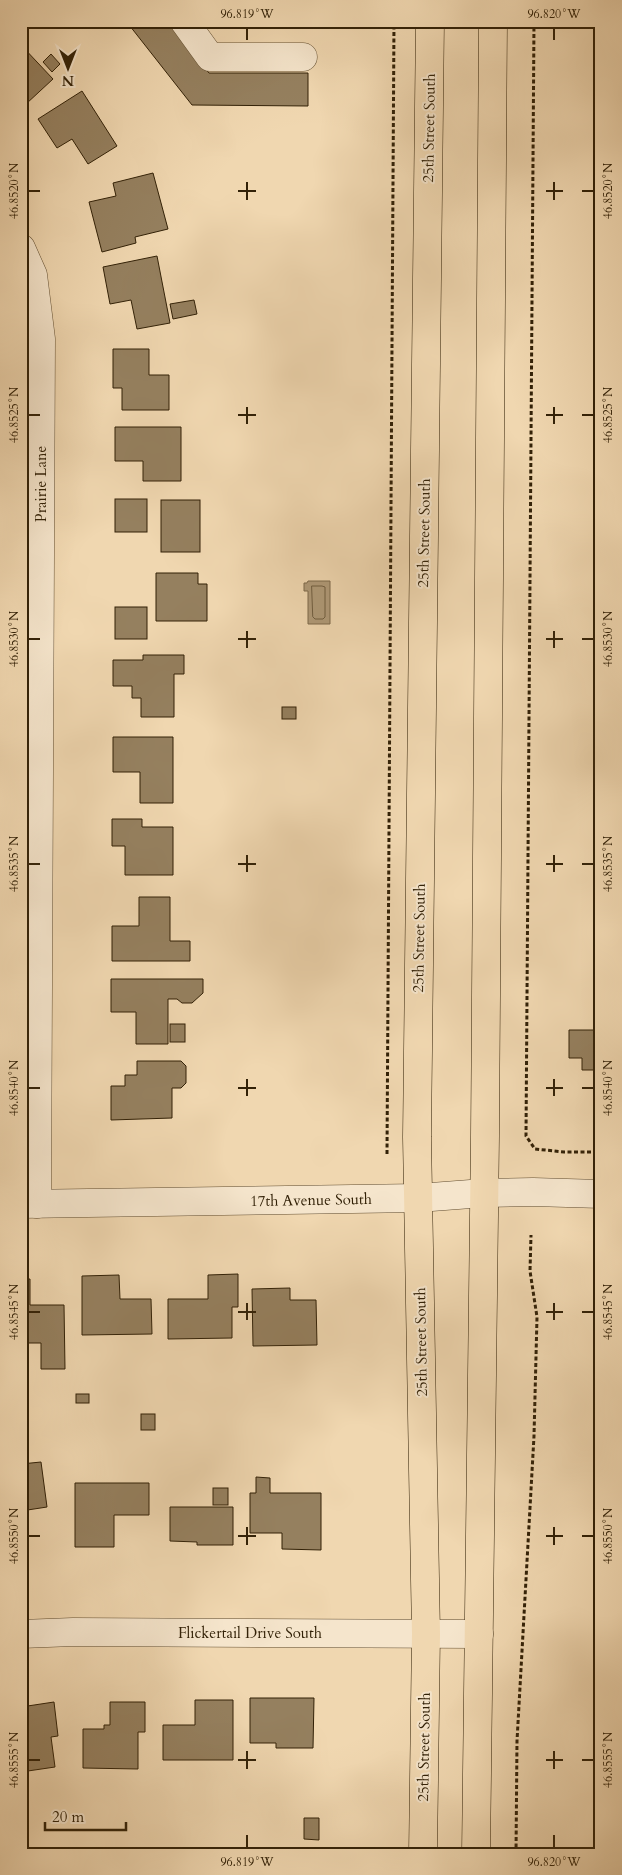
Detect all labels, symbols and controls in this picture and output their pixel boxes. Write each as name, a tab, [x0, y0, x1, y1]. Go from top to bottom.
text: 96.819°W	[220, 6, 274, 22]
text: 96.820°W	[527, 6, 581, 22]
north arrow	[42, 42, 92, 92]
text: N	[62, 71, 74, 90]
street label: 25th Street South	[418, 72, 440, 183]
text: 46.8520°N	[6, 162, 22, 219]
text: 46.8520°N	[600, 162, 616, 219]
text: 46.8525°N	[6, 386, 22, 443]
text: 46.8525°N	[600, 386, 616, 443]
street label: Prairie Lane	[31, 446, 51, 522]
street label: 25th Street South	[413, 477, 435, 588]
text: 46.8530°N	[6, 610, 22, 667]
text: 46.8530°N	[600, 610, 616, 667]
text: 46.8535°N	[6, 835, 22, 892]
text: 46.8535°N	[600, 835, 616, 892]
street label: 25th Street South	[408, 882, 430, 993]
text: 46.8540°N	[6, 1059, 22, 1116]
text: 46.8540°N	[600, 1059, 616, 1116]
street label: 17th Avenue South	[250, 1189, 373, 1211]
text: 46.8545°N	[6, 1283, 22, 1340]
text: 46.8545°N	[600, 1283, 616, 1340]
street label: 25th Street South	[410, 1286, 432, 1397]
text: 46.8550°N	[6, 1507, 22, 1564]
text: 46.8550°N	[600, 1507, 616, 1564]
street label: Flickertail Drive South	[178, 1623, 323, 1643]
street label: 25th Street South	[413, 1691, 435, 1802]
text: 46.8555°N	[6, 1731, 22, 1788]
text: 46.8555°N	[600, 1731, 616, 1788]
scale bar	[45, 1800, 126, 1832]
text: 20 m	[52, 1807, 84, 1827]
text: 96.819°W	[220, 1854, 274, 1870]
text: 96.820°W	[527, 1854, 581, 1870]

